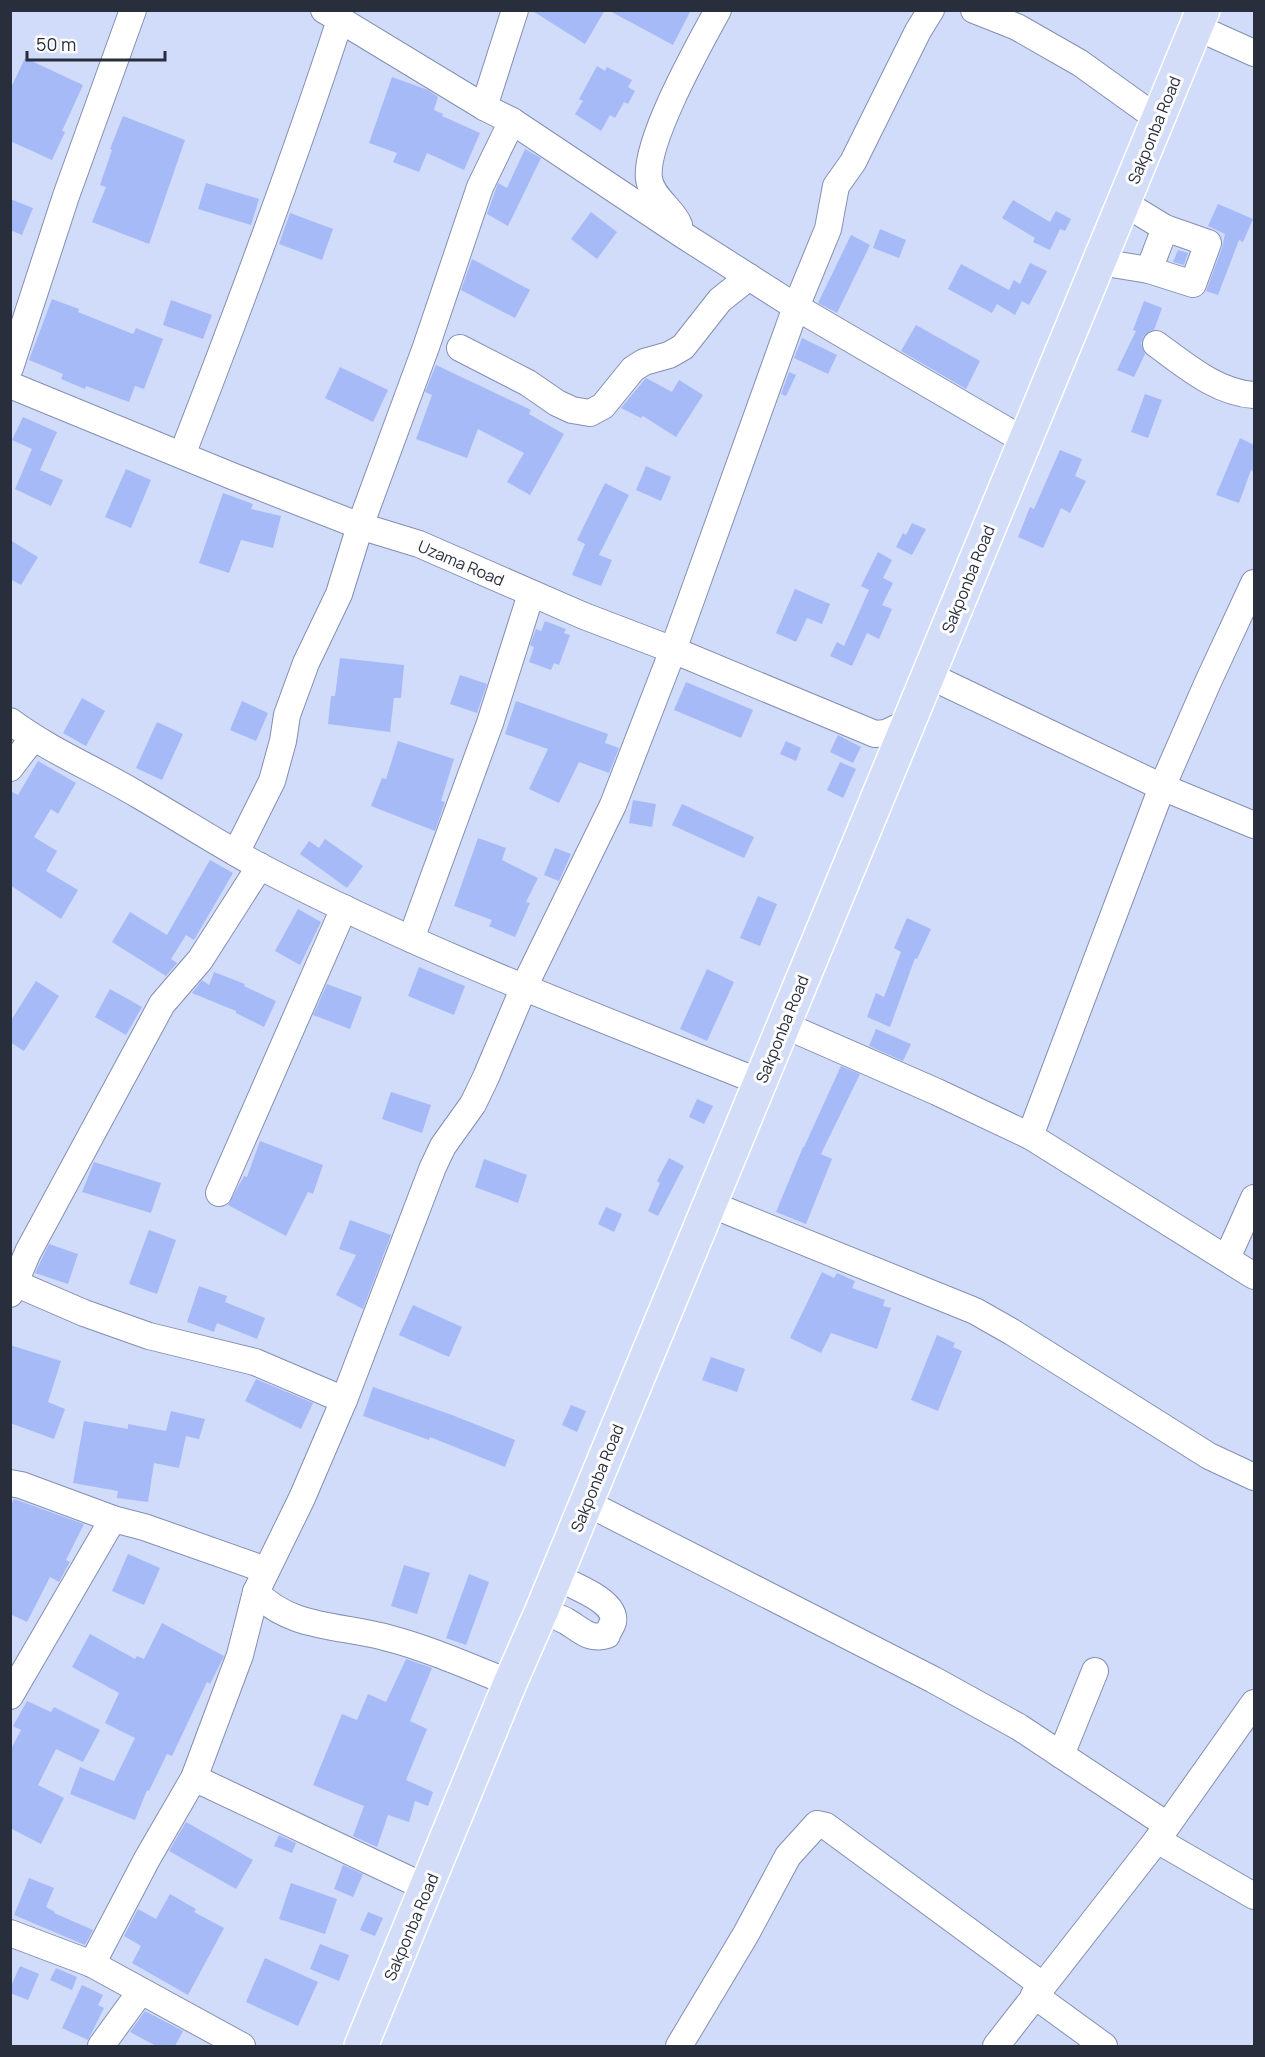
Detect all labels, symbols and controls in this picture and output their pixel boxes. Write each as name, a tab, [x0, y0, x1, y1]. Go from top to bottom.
scale bar	[27, 24, 165, 62]
text: 50 m	[36, 32, 76, 56]
street label: Sakponba Road	[1122, 73, 1186, 187]
street label: Sakponba Road	[936, 522, 1000, 636]
street label: Uzama Road	[415, 535, 507, 591]
street label: Sakponba Road	[750, 972, 814, 1086]
street label: Sakponba Road	[565, 1421, 629, 1535]
street label: Sakponba Road	[378, 1870, 444, 1984]

